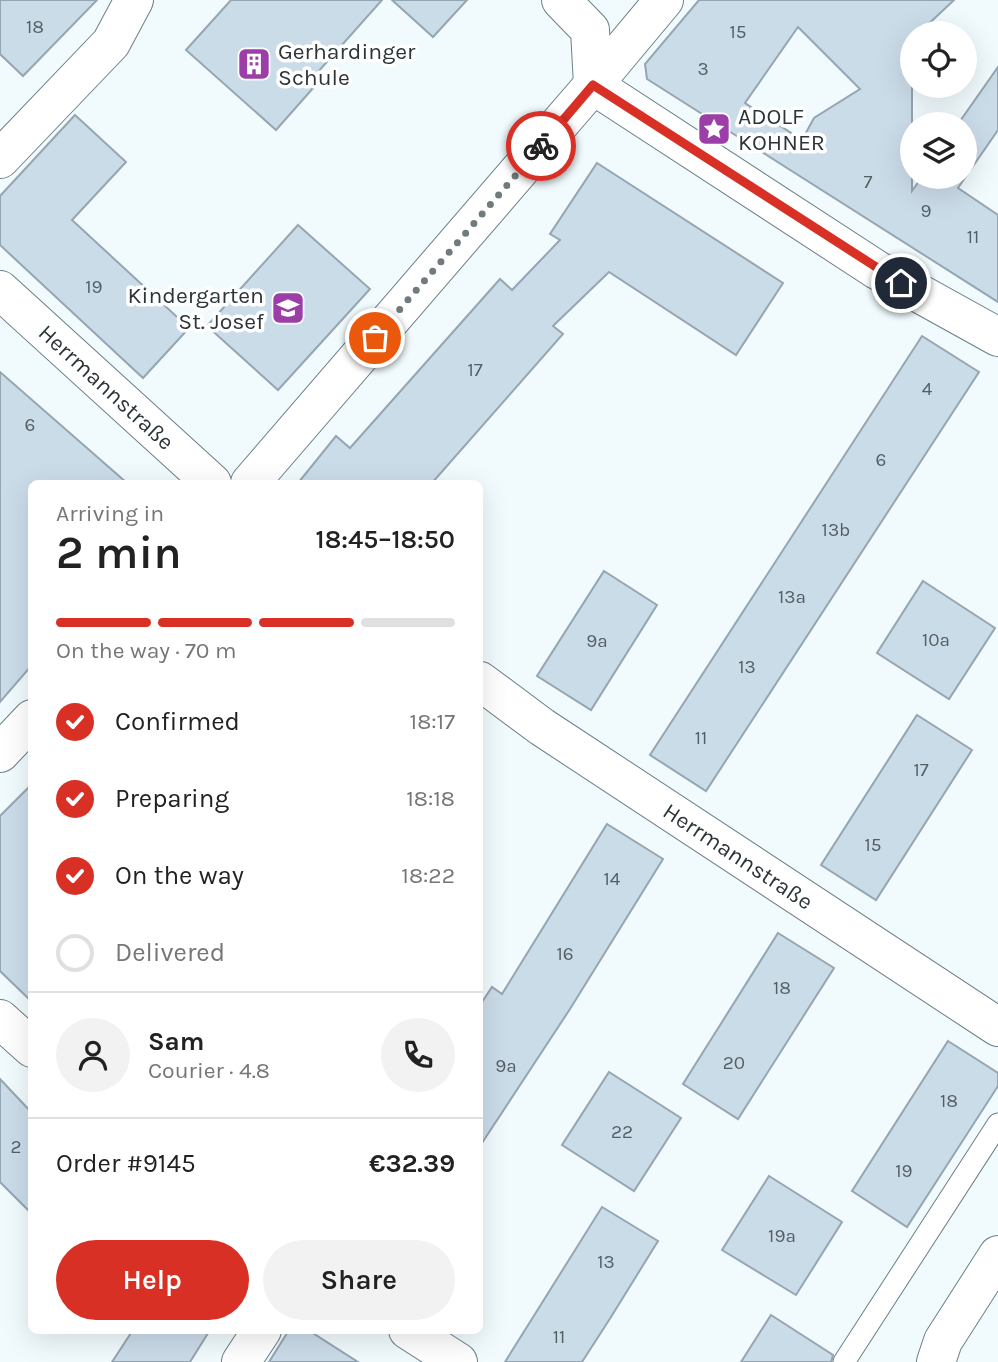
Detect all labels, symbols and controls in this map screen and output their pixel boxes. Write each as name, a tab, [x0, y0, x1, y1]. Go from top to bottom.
house number: 18	[26, 16, 44, 38]
house number: 15	[729, 21, 747, 43]
map controls	[900, 21, 977, 189]
button: locate	[900, 21, 977, 98]
place label: Gerhardinger Schule	[278, 38, 416, 91]
building icon: Gerhardinger Schule	[235, 45, 273, 83]
house number: 3	[697, 58, 709, 80]
place label: ADOLF KOHNER	[738, 103, 825, 156]
place icon: ADOLF KOHNER	[695, 110, 733, 148]
courier	[506, 111, 576, 181]
button: layers	[900, 112, 977, 189]
icon: bike	[522, 127, 560, 165]
house number: 7	[864, 171, 873, 193]
house number: 9	[920, 200, 932, 222]
house number: 11	[967, 226, 979, 248]
pin	[871, 253, 931, 313]
icon: home	[882, 264, 920, 302]
house number: 19	[85, 276, 103, 298]
place label: Kindergarten St. Josef	[128, 282, 264, 335]
school or university icon: Kindergarten St. Josef	[269, 289, 307, 327]
pin	[345, 308, 405, 368]
street label: Herrmannstraße	[33, 319, 180, 455]
icon: bag	[356, 319, 394, 357]
house number: 17	[467, 359, 483, 381]
house number: 4	[922, 378, 933, 400]
house number: 6	[25, 414, 35, 436]
house number: 6	[876, 449, 886, 471]
text: Arriving in	[56, 500, 164, 527]
house number: 13b	[822, 519, 850, 541]
text: 18:45–18:50	[316, 524, 455, 555]
text: 2 min	[56, 526, 182, 580]
house number: 13a	[778, 586, 806, 608]
house number: 10a	[922, 629, 950, 651]
house number: 9a	[586, 630, 608, 652]
text: On the way · 70 m	[56, 637, 236, 664]
house number: 13	[738, 656, 756, 678]
icon: check	[56, 703, 94, 741]
text: Confirmed	[115, 706, 240, 737]
text: 18:17	[410, 708, 455, 735]
house number: 11	[695, 727, 707, 749]
house number: 17	[913, 759, 929, 781]
icon: check	[56, 780, 94, 818]
text: Preparing	[115, 783, 229, 814]
text: 18:18	[406, 785, 455, 812]
street label: Herrmannstraße	[658, 797, 818, 915]
house number: 15	[864, 834, 882, 856]
icon: check	[56, 857, 94, 895]
text: On the way	[115, 860, 244, 891]
text: 18:22	[401, 862, 455, 889]
house number: 14	[604, 868, 621, 890]
text: Delivered	[115, 937, 225, 968]
house number: 16	[556, 943, 574, 965]
house number: 18	[773, 977, 791, 999]
button: person	[56, 1018, 130, 1092]
button: phone	[381, 1018, 455, 1092]
text: Sam	[148, 1026, 204, 1057]
house number: 20	[723, 1052, 745, 1074]
house number: 9a	[495, 1055, 517, 1077]
text: Courier · 4.8	[148, 1057, 270, 1084]
house number: 18	[940, 1090, 958, 1112]
house number: 22	[611, 1121, 633, 1143]
house number: 2	[10, 1136, 22, 1158]
text: Order #9145	[56, 1148, 196, 1179]
text: €32.39	[369, 1148, 455, 1179]
house number: 19	[895, 1160, 913, 1182]
house number: 19a	[768, 1225, 796, 1247]
button: Help	[56, 1240, 249, 1320]
button: Share	[263, 1240, 455, 1320]
house number: 13	[597, 1251, 615, 1273]
house number: 11	[553, 1326, 565, 1348]

